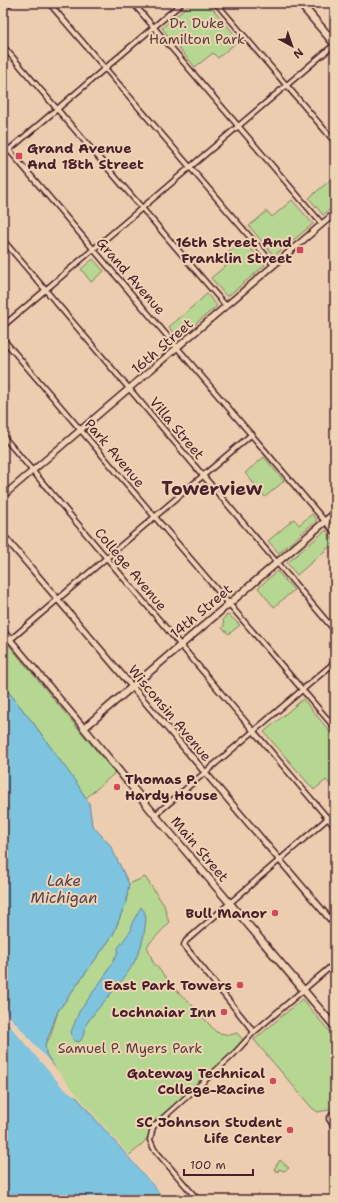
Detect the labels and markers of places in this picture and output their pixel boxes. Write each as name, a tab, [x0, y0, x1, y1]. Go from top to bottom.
place label: Grand Avenue And 18th Street	[27, 139, 144, 173]
marker: Grand Avenue And 18th Street	[14, 151, 24, 161]
place label: 16th Street And Franklin Street	[175, 233, 292, 267]
marker: 16th Street And Franklin Street	[295, 245, 305, 255]
place label: Thomas P. Hardy House	[125, 770, 218, 804]
marker: Thomas P. Hardy House	[112, 782, 122, 792]
place label: Bull Manor	[185, 904, 267, 922]
marker: Bull Manor	[270, 908, 280, 918]
place label: East Park Towers	[104, 976, 232, 994]
marker: East Park Towers	[235, 980, 245, 990]
place label: Lochnaiar Inn	[112, 1003, 216, 1021]
marker: Lochnaiar Inn	[219, 1007, 229, 1017]
place label: Gateway Technical College-Racine	[127, 1064, 265, 1098]
marker: Gateway Technical College-Racine	[268, 1076, 278, 1086]
place label: SC Johnson Student Life Center	[136, 1113, 282, 1147]
marker: SC Johnson Student Life Center	[285, 1125, 295, 1135]

